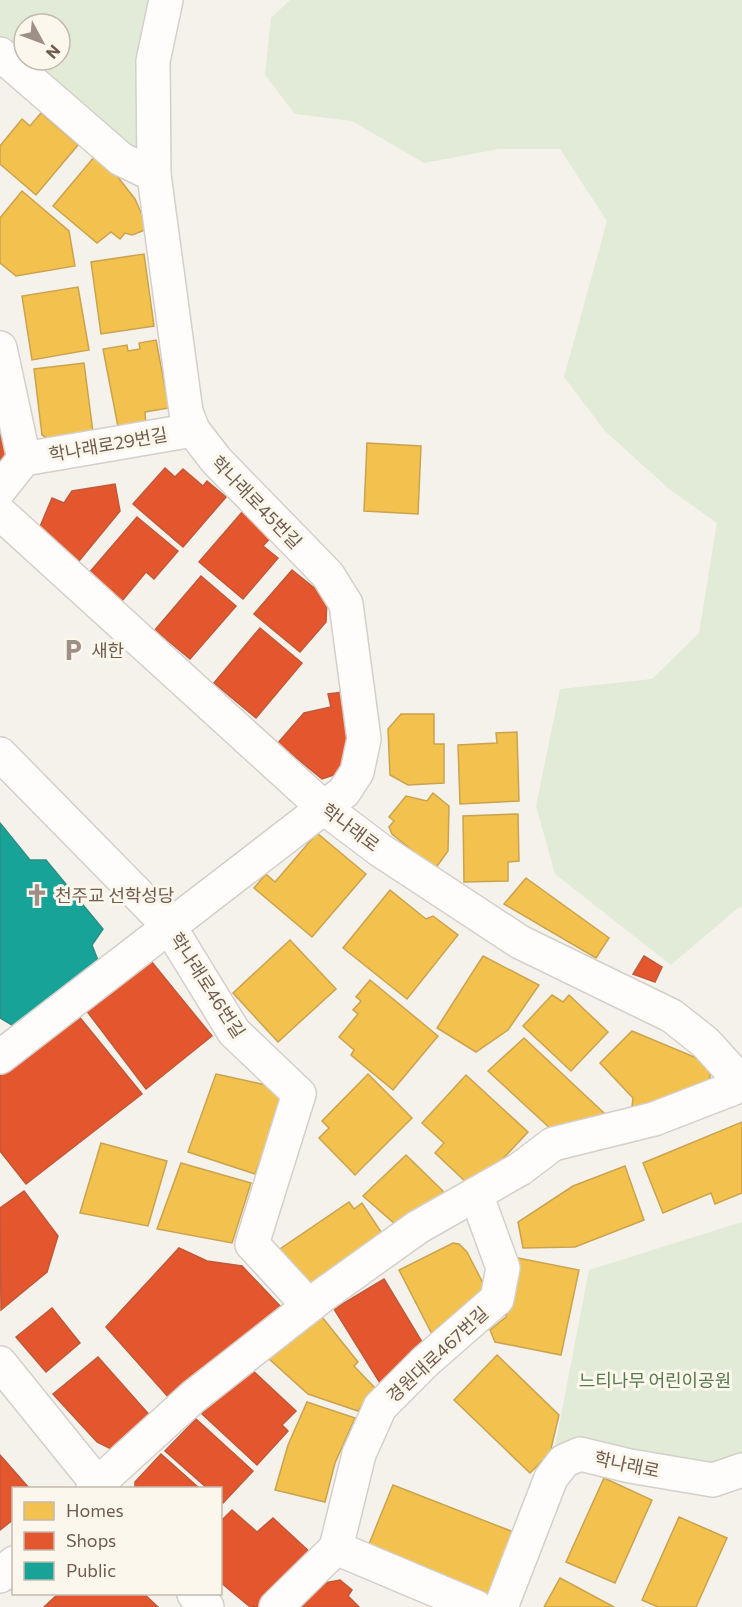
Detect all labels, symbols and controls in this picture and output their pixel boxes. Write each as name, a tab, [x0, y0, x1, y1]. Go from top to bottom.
north arrow	[12, 12, 72, 72]
text: N	[43, 41, 65, 63]
street label: 학나래로29번길	[47, 423, 169, 465]
street label: 학나래로45번길	[207, 451, 307, 553]
parking icon: 새한	[60, 637, 86, 663]
place label: 새한	[91, 639, 124, 661]
street label: 학나래로	[318, 798, 384, 856]
church icon: 천주교 선학성당	[24, 882, 50, 908]
place label: 천주교 선학성당	[55, 884, 174, 906]
street label: 학나래로46번길	[166, 928, 250, 1042]
street label: 경원대로467번길	[382, 1301, 492, 1407]
park label: 느티나무 어린이공원	[579, 1369, 731, 1391]
street label: 학나래로	[592, 1446, 662, 1482]
legend	[12, 1487, 222, 1595]
text: Homes	[66, 1499, 124, 1521]
text: Shops	[66, 1529, 116, 1551]
text: Public	[66, 1559, 116, 1581]

